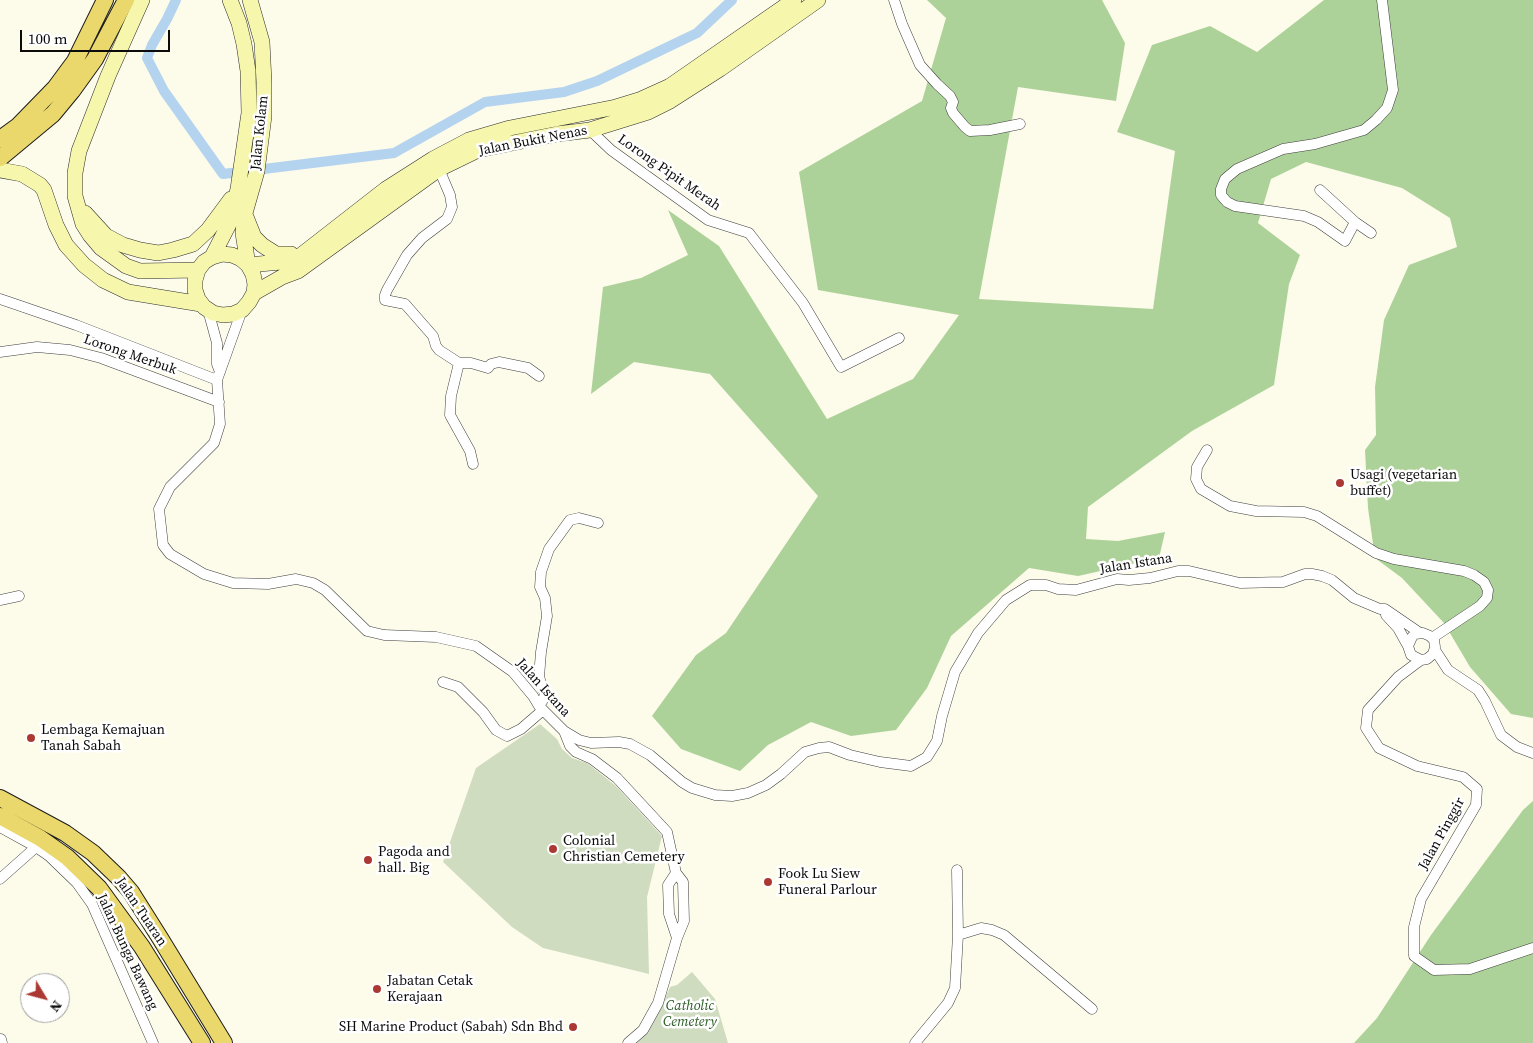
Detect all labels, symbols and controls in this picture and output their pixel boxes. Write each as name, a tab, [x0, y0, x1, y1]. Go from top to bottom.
scale bar	[22, 20, 172, 52]
text: 100 m	[28, 28, 68, 49]
street label: Jalan Kolam	[248, 95, 272, 171]
street label: Jalan Bukit Nenas	[477, 122, 589, 160]
street label: Lorong Pipit Merah	[614, 131, 724, 215]
street label: Lorong Merbuk	[81, 331, 179, 379]
place label: Usagi (vegetarian buffet)	[1350, 467, 1457, 500]
marker: Usagi (vegetarian buffet)	[1334, 477, 1346, 489]
street label: Jalan Istana	[1099, 550, 1173, 578]
street label: Jalan Istana	[512, 655, 574, 721]
place label: Lembaga Kemajuan Tanah Sabah	[41, 722, 165, 754]
marker: Lembaga Kemajuan Tanah Sabah	[25, 732, 37, 744]
street label: Jalan Pinggir	[1415, 795, 1469, 873]
place label: Colonial Christian Cemetery	[563, 833, 685, 866]
marker: Colonial Christian Cemetery	[547, 843, 559, 855]
place label: Pagoda and hall. Big	[378, 844, 450, 876]
marker: Pagoda and hall. Big	[362, 854, 374, 866]
place label: Fook Lu Siew Funeral Parlour	[778, 866, 877, 899]
street label: Jalan Tuaran	[112, 874, 170, 950]
marker: Fook Lu Siew Funeral Parlour	[762, 876, 774, 888]
street label: Jalan Bunga Bawang	[93, 891, 161, 1013]
north arrow	[20, 973, 70, 1023]
place label: Jabatan Cetak Kerajaan	[387, 973, 473, 1006]
marker: Jabatan Cetak Kerajaan	[371, 983, 383, 995]
text: N	[45, 996, 67, 1017]
park label: Catholic Cemetery	[663, 998, 717, 1030]
place label: SH Marine Product (Sabah) Sdn Bhd	[339, 1019, 563, 1035]
marker: SH Marine Product (Sabah) Sdn Bhd	[567, 1021, 579, 1033]

